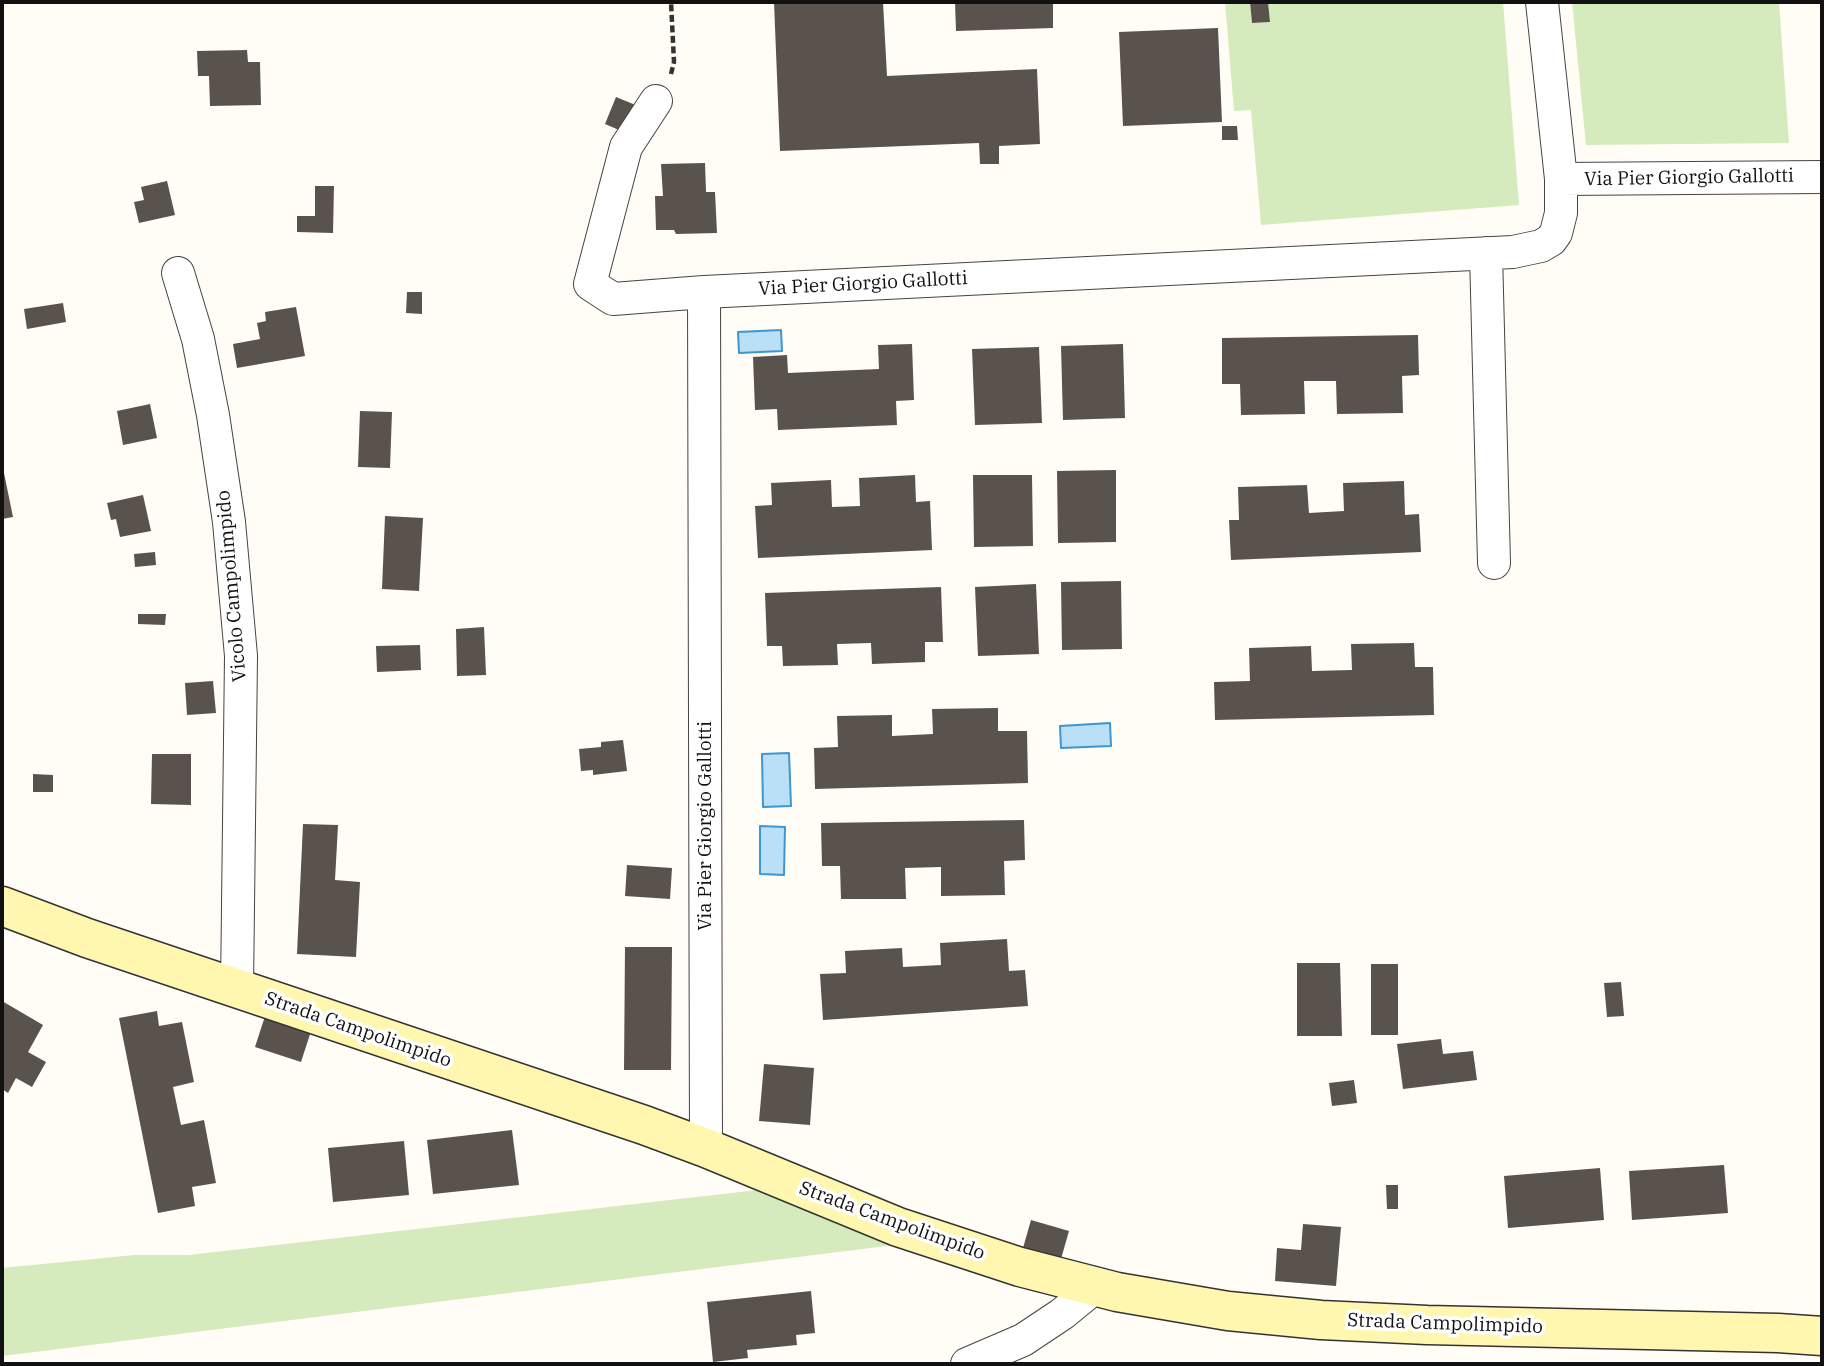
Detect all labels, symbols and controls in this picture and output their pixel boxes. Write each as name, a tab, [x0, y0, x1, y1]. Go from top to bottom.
street label: Via Pier Giorgio Gallotti	[1584, 165, 1794, 191]
street label: Via Pier Giorgio Gallotti	[758, 267, 968, 301]
street label: Vicolo Campolimpido	[212, 489, 252, 683]
street label: Via Pier Giorgio Gallotti	[695, 721, 717, 931]
street label: Strada Campolimpido	[262, 987, 454, 1073]
street label: Strada Campolimpido	[796, 1177, 988, 1265]
street label: Strada Campolimpido	[1347, 1309, 1543, 1339]

